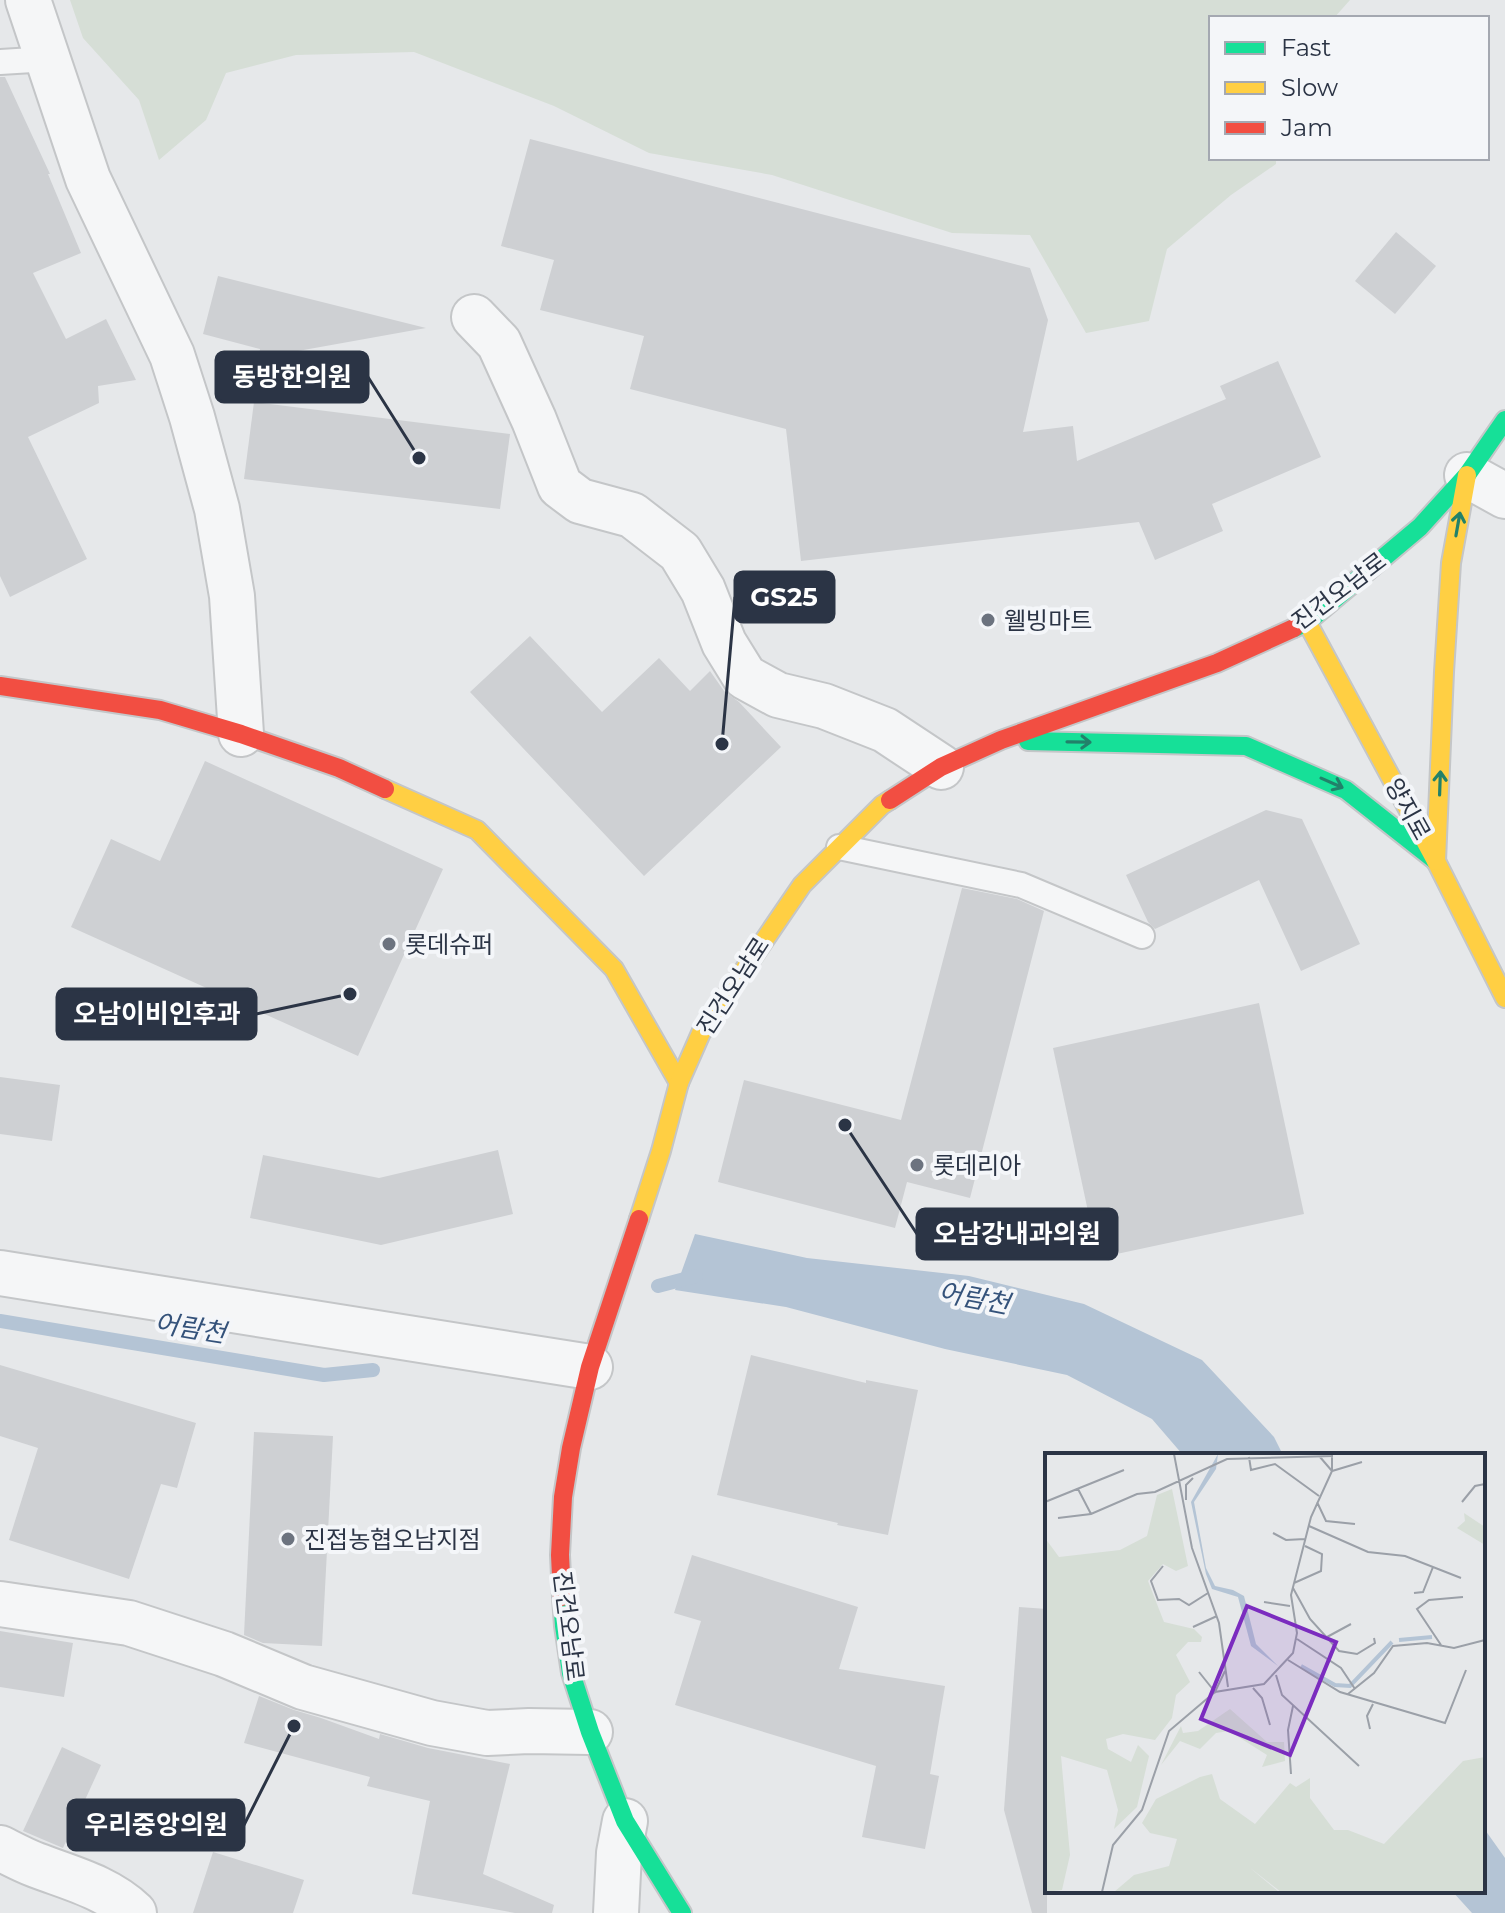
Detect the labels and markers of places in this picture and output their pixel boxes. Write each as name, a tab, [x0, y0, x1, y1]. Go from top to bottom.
callout: 동방한의원	[216, 352, 368, 402]
callout: GS25	[735, 572, 834, 622]
place label: 웰빙마트	[1004, 606, 1092, 635]
marker: 웰빙마트	[979, 611, 997, 629]
place label: 롯데슈퍼	[405, 930, 493, 959]
marker: 롯데슈퍼	[380, 935, 398, 953]
callout: 오남이비인후과	[57, 989, 256, 1039]
place label: 롯데리아	[933, 1151, 1021, 1180]
marker: 롯데리아	[908, 1156, 926, 1174]
callout: 오남강내과의원	[917, 1209, 1117, 1259]
place label: 진접농협오남지점	[304, 1525, 481, 1554]
marker: 진접농협오남지점	[279, 1530, 297, 1548]
callout: 우리중앙의원	[68, 1800, 244, 1850]

